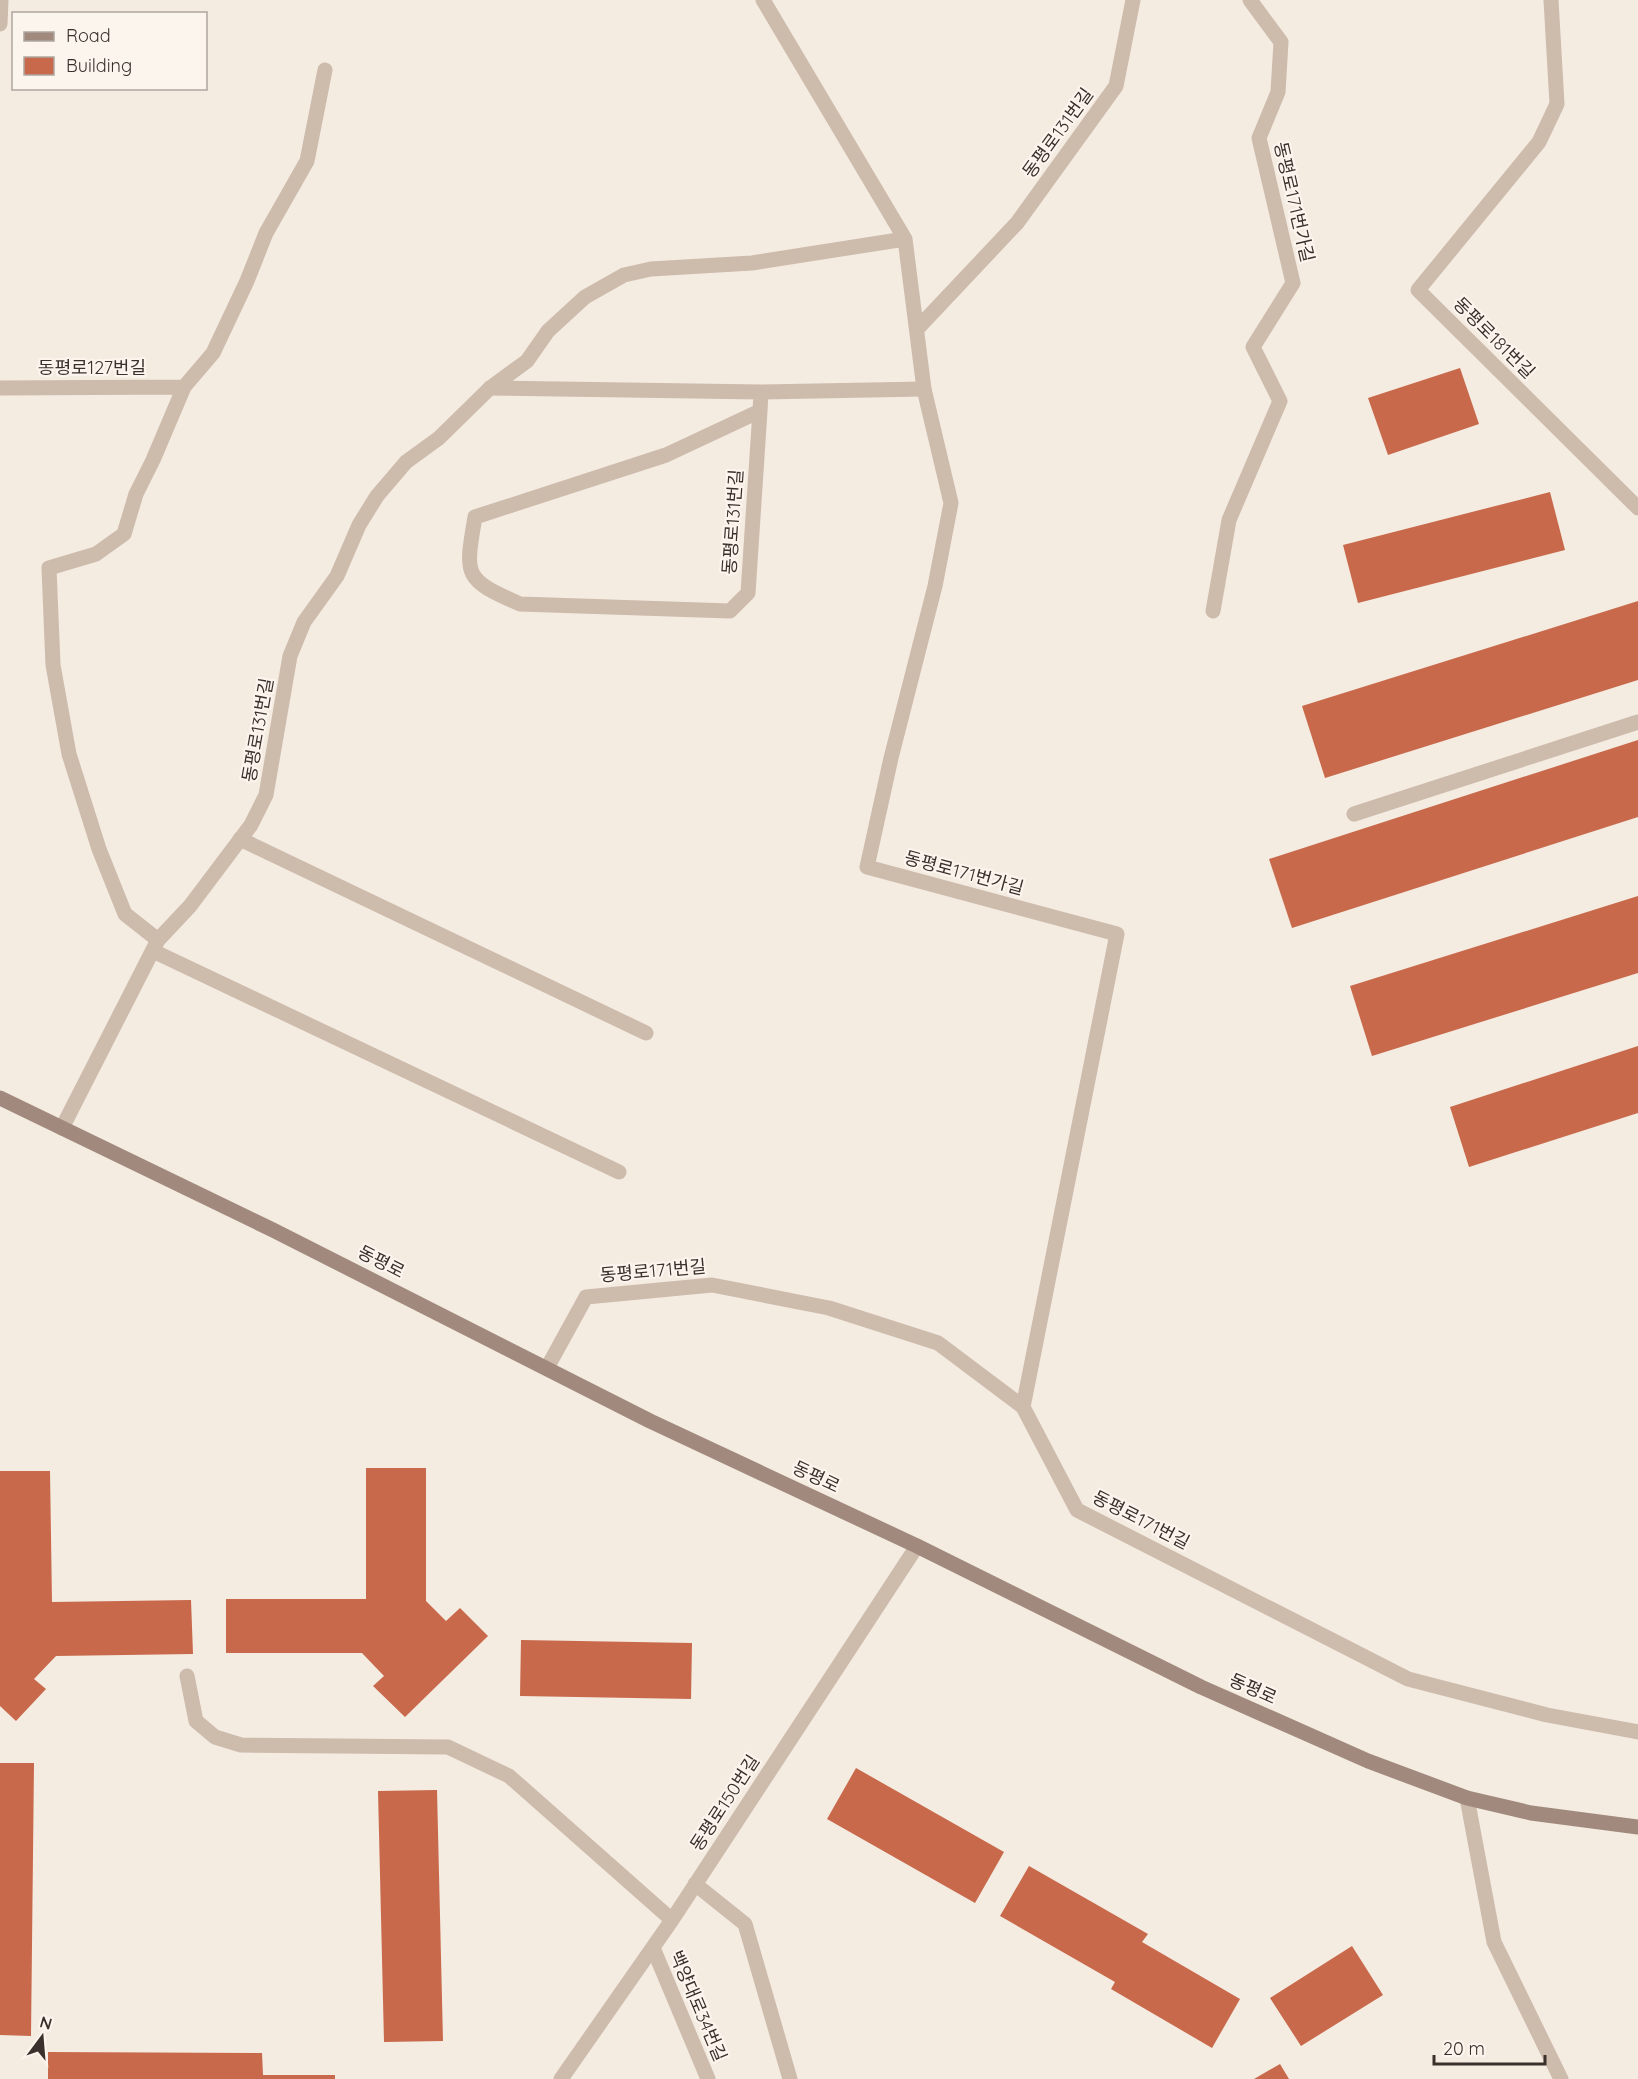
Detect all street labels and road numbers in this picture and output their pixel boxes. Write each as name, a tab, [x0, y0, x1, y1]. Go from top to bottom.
street label: 동평로131번길	[1017, 83, 1098, 182]
street label: 동평로171번가길	[1269, 139, 1320, 264]
street label: 동평로181번길	[1449, 292, 1540, 383]
street label: 동평로127번길	[38, 356, 146, 379]
street label: 동평로131번길	[717, 469, 748, 575]
street label: 동평로131번길	[237, 676, 278, 784]
street label: 동평로171번가길	[902, 846, 1026, 900]
street label: 동평로	[354, 1240, 409, 1283]
street label: 동평로171번길	[599, 1254, 707, 1287]
street label: 동평로	[789, 1456, 844, 1497]
street label: 동평로171번길	[1089, 1485, 1194, 1554]
street label: 동평로	[1226, 1668, 1281, 1709]
street label: 동평로150번길	[685, 1750, 764, 1855]
street label: 백양대로34번길	[665, 1947, 732, 2065]

